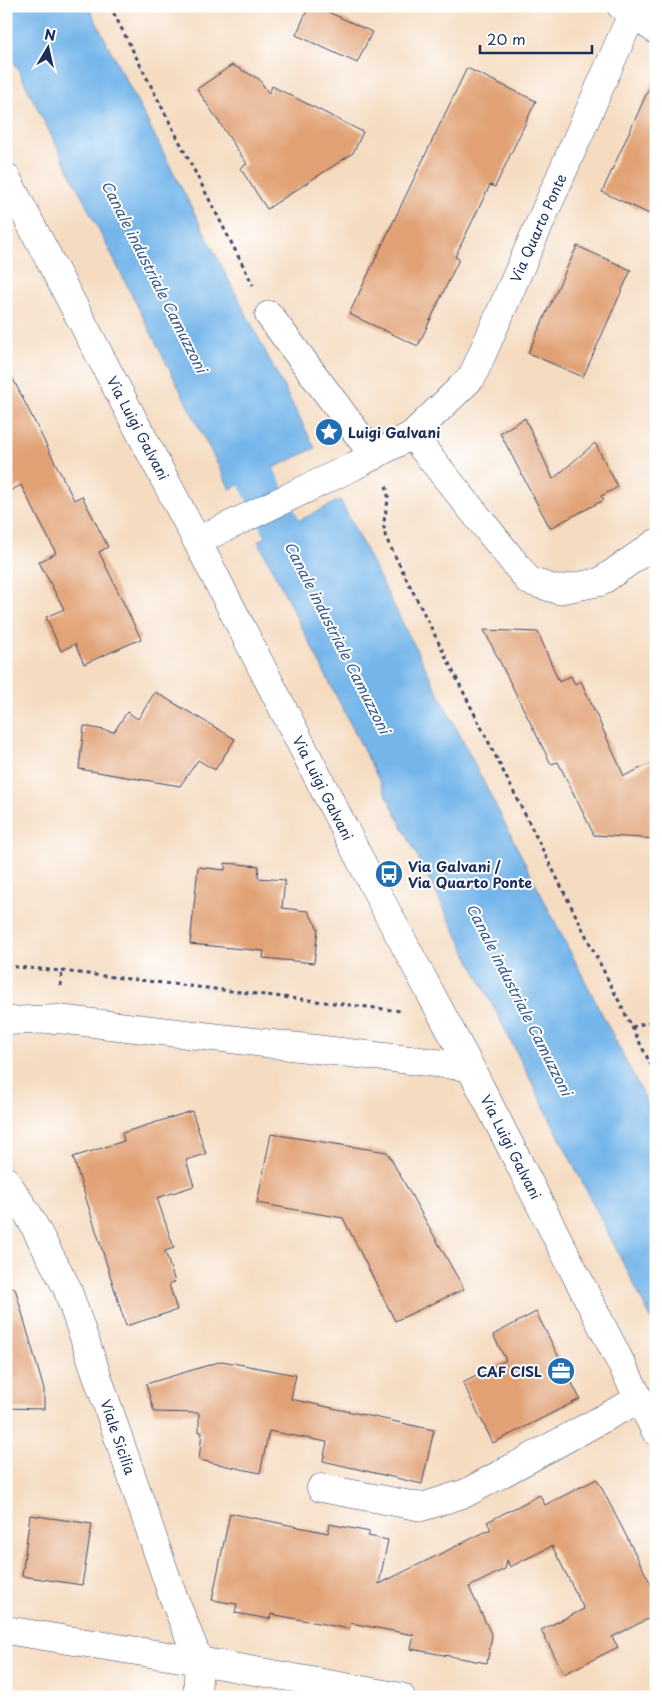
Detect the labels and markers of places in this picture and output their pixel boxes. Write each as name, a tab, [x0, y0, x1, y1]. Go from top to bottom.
place icon: Luigi Galvani	[314, 417, 344, 447]
place label: Luigi Galvani	[348, 422, 440, 443]
place label: Via Galvani / Via Quarto Ponte	[408, 856, 533, 893]
bus stop icon: Via Galvani / Via Quarto Ponte	[374, 859, 404, 889]
office icon: CAF CISL	[546, 1356, 576, 1386]
place label: CAF CISL	[477, 1361, 542, 1382]

